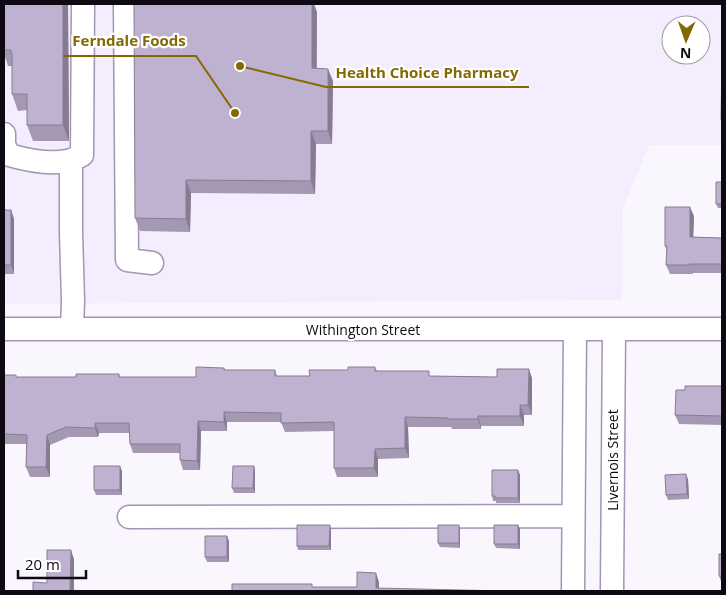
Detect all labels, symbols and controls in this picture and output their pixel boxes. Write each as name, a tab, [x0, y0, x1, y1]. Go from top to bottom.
north arrow	[661, 15, 711, 65]
callout: Ferndale Foods	[63, 26, 196, 56]
text: Ferndale Foods	[72, 30, 186, 50]
text: N	[680, 44, 692, 63]
callout: Health Choice Pharmacy	[326, 57, 529, 87]
text: Health Choice Pharmacy	[335, 62, 519, 82]
street label: Withington Street	[306, 320, 420, 339]
street label: Livernois Street	[603, 409, 622, 511]
scale bar	[18, 548, 85, 580]
text: 20 m	[25, 554, 60, 574]

